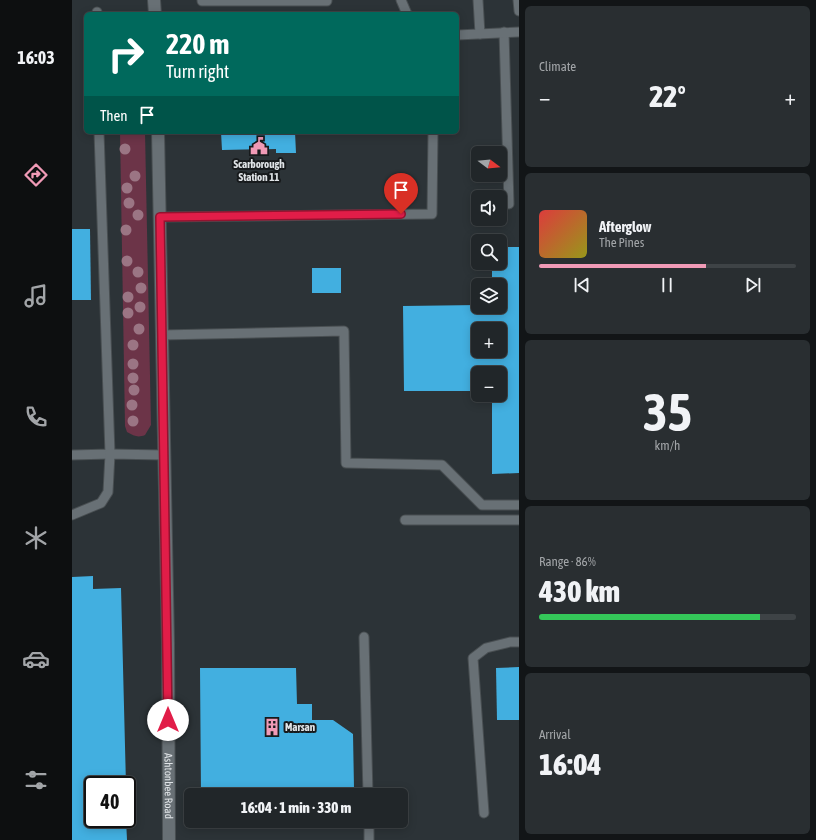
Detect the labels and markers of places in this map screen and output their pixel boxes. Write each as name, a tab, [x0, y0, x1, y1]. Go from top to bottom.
public building icon: Scarborough Station 11	[249, 136, 269, 156]
place label: Scarborough Station 11	[233, 158, 285, 183]
pin	[384, 173, 418, 214]
building icon: Marsan	[262, 717, 282, 737]
place label: Marsan	[285, 721, 315, 733]

